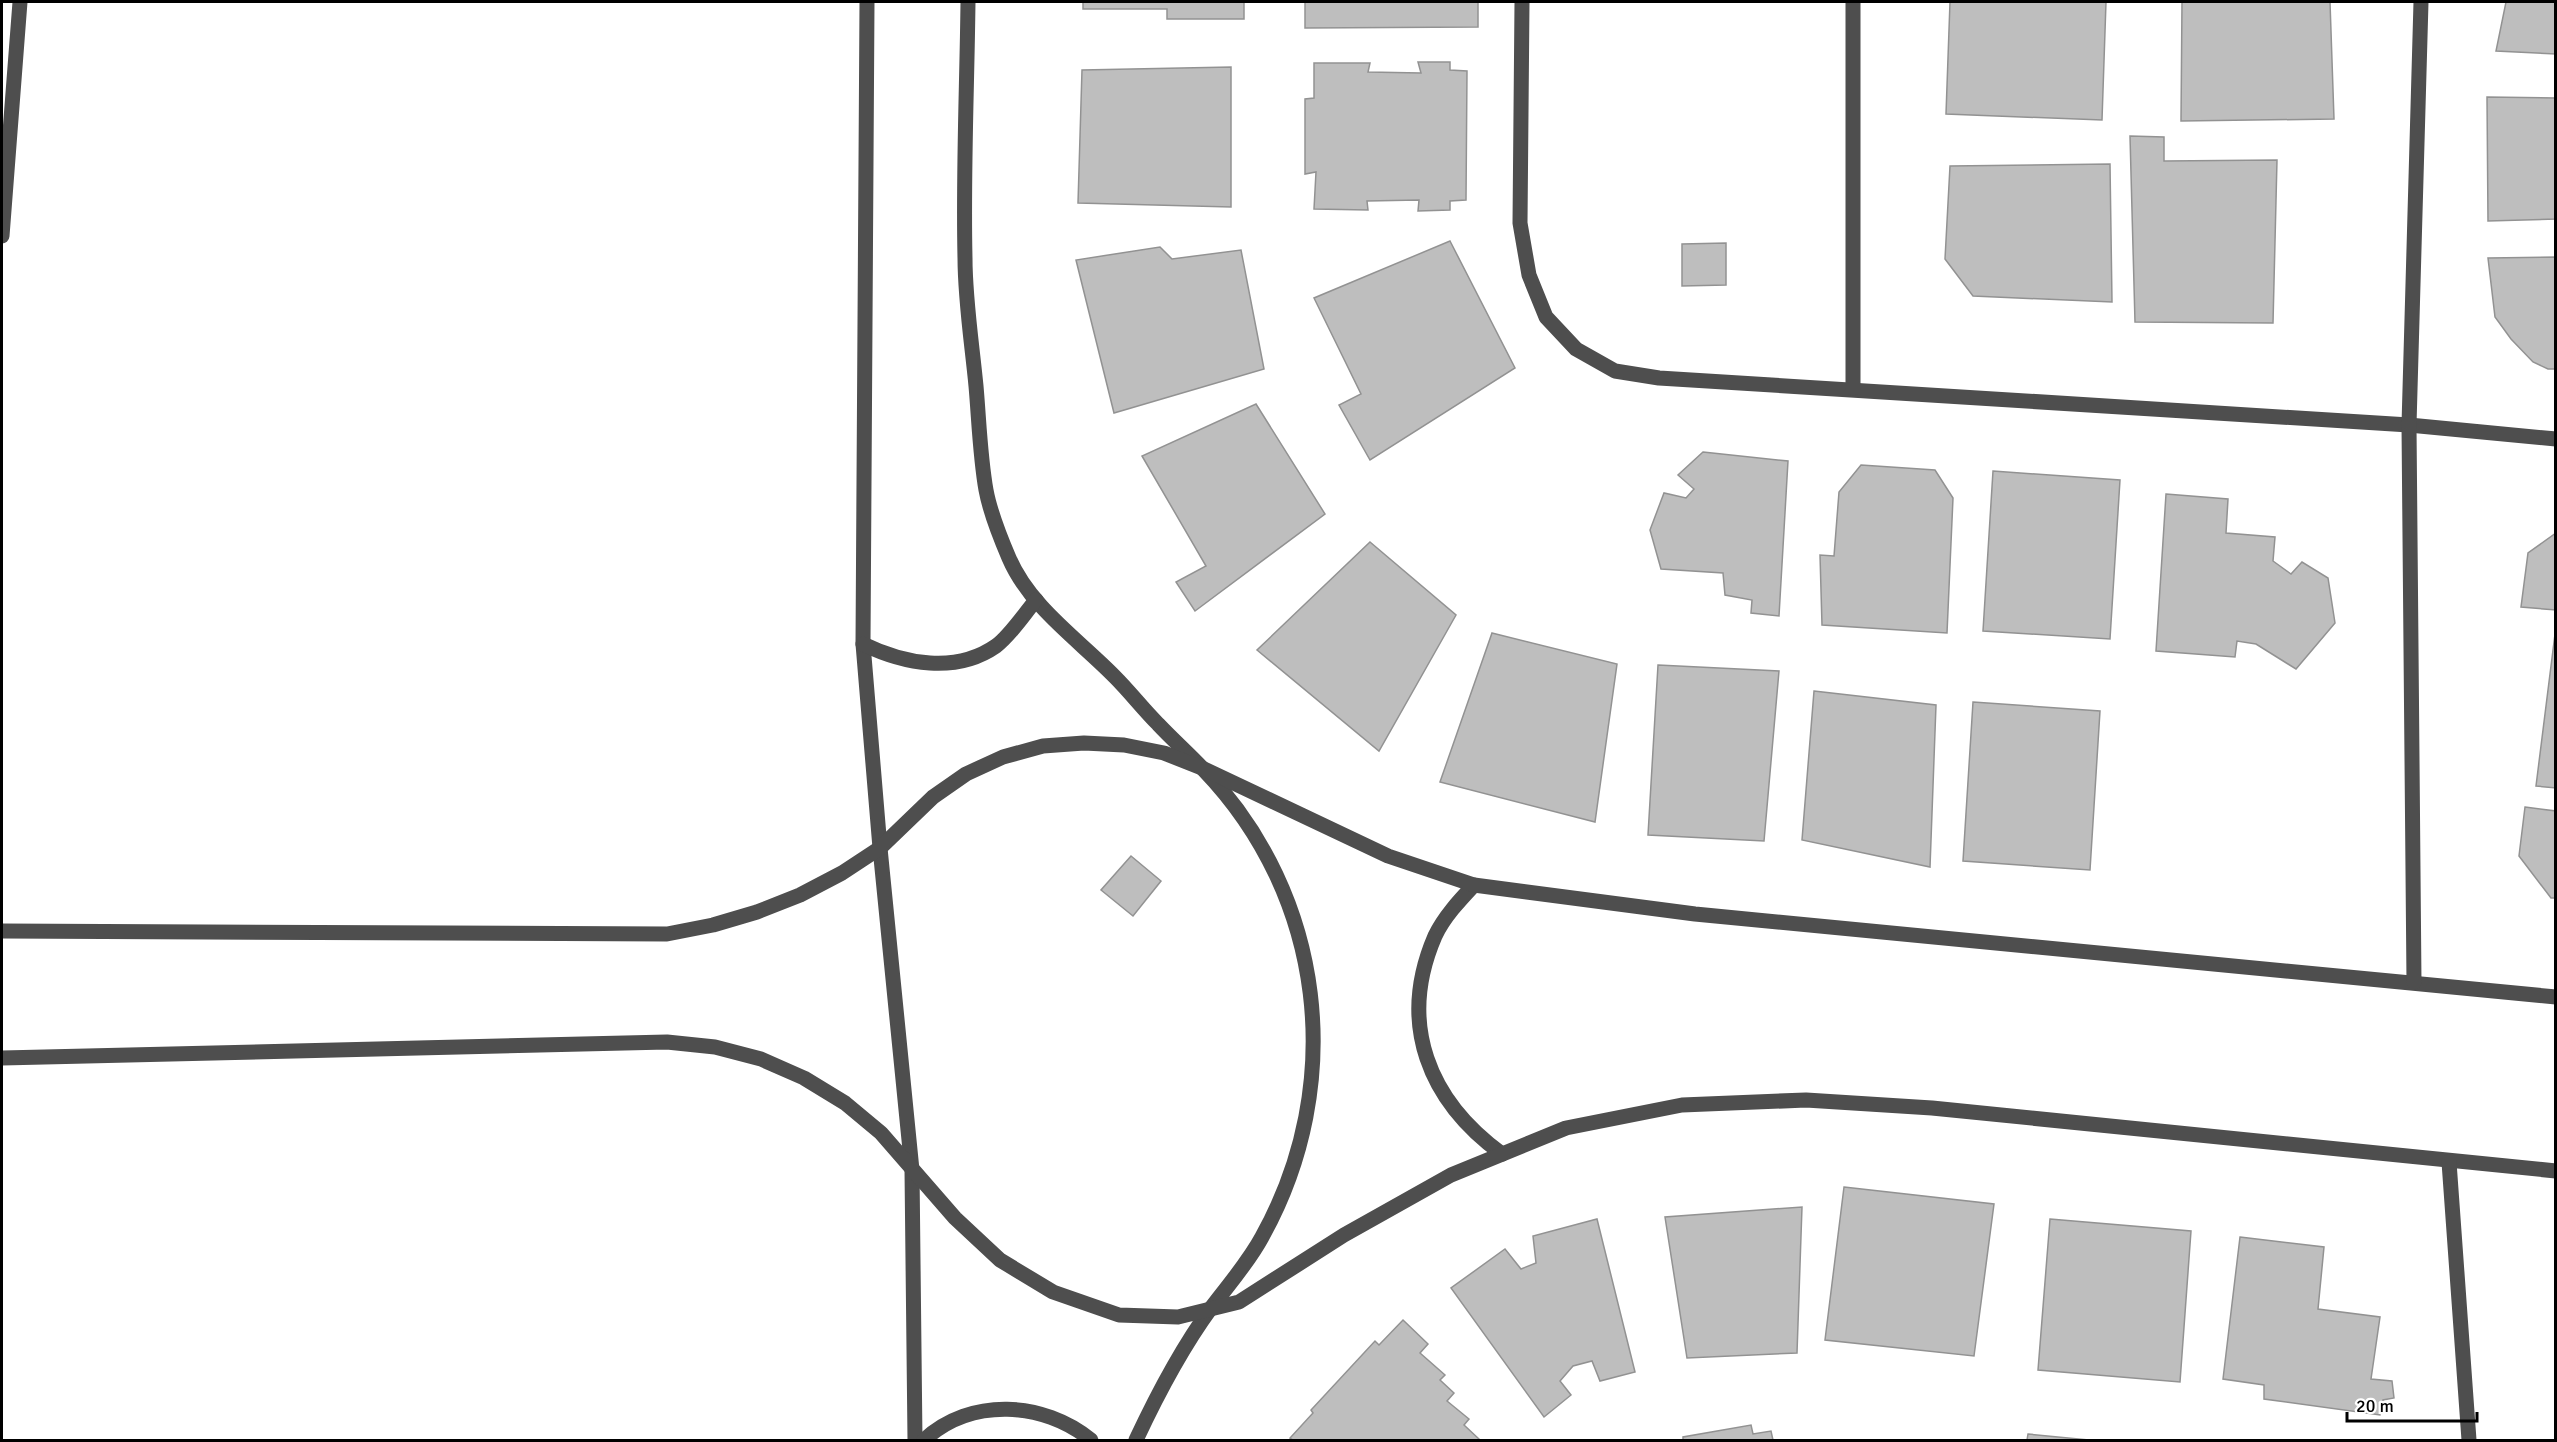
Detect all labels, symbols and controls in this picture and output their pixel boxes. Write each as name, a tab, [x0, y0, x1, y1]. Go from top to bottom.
scale bar	[2347, 1385, 2478, 1423]
text: 20 m	[2356, 1395, 2394, 1417]

